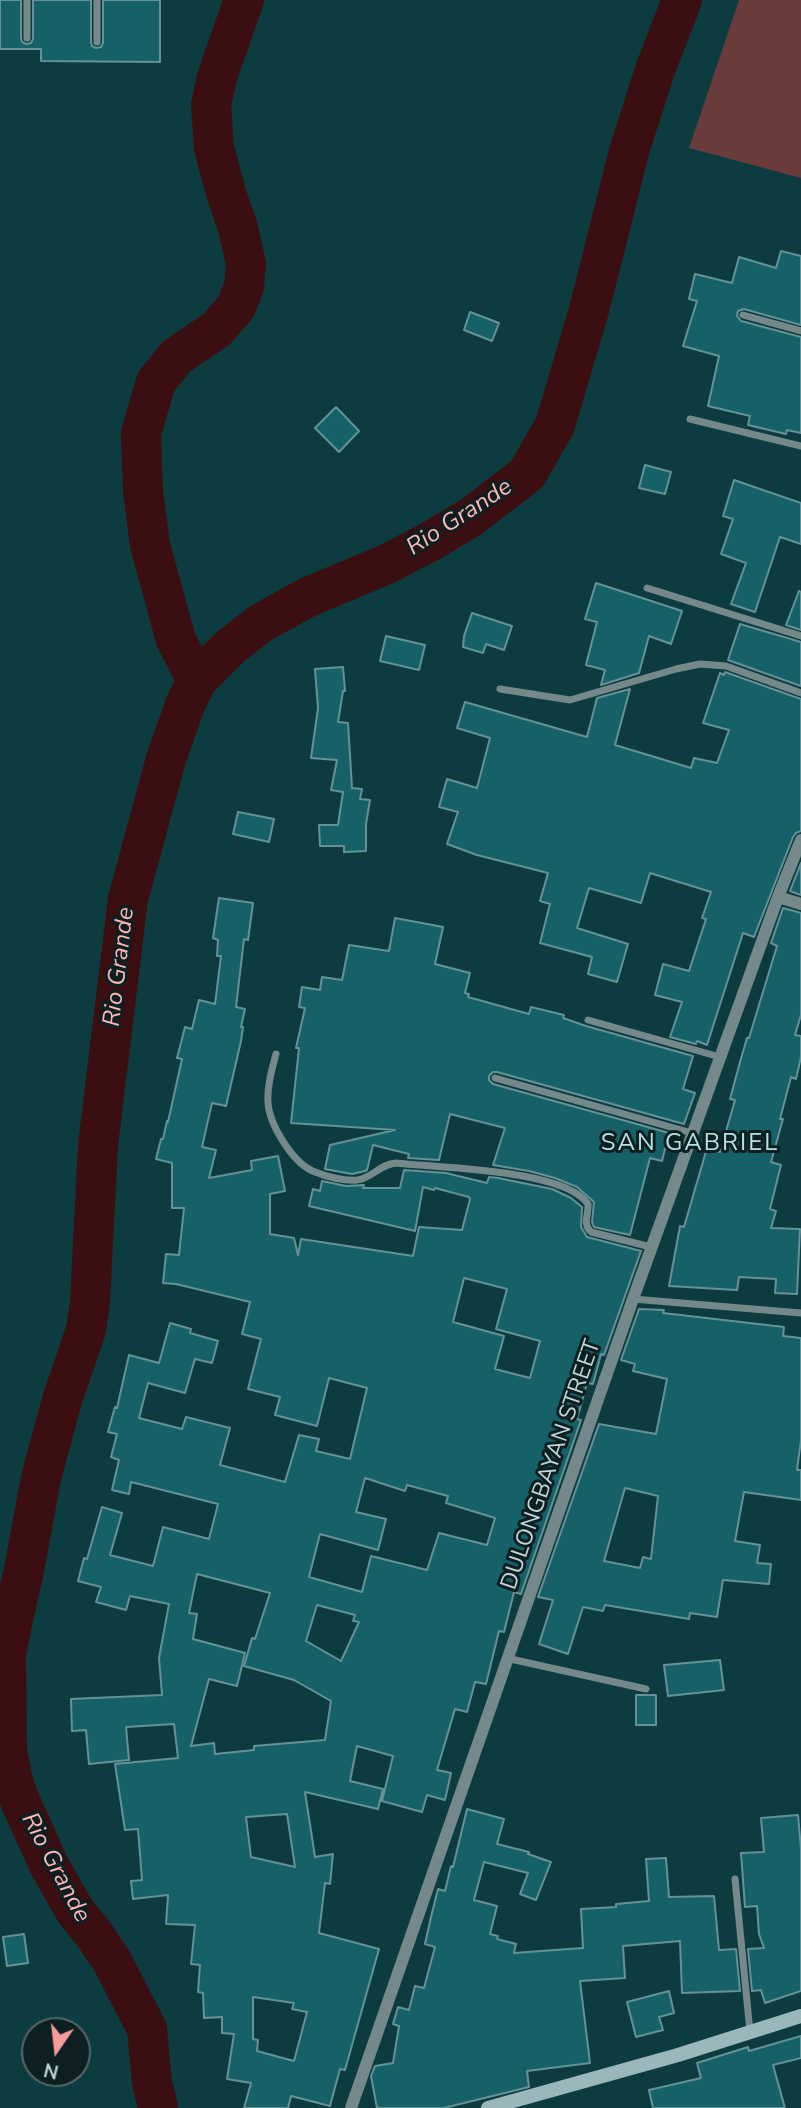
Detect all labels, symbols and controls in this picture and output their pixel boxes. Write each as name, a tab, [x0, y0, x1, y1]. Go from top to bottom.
water label: Rio Grande	[402, 473, 518, 563]
water label: Rio Grande	[98, 906, 142, 1028]
district label: SAN GABRIEL	[602, 1130, 778, 1158]
street label: DULONGBAYAN STREET	[496, 1336, 608, 1594]
water label: Rio Grande	[14, 1808, 96, 1928]
north arrow	[21, 2017, 91, 2087]
text: N	[41, 2056, 61, 2085]

